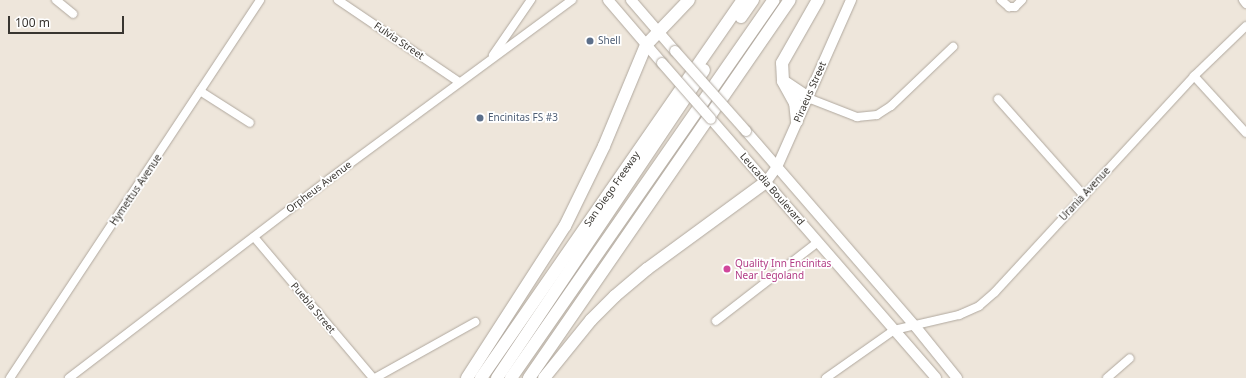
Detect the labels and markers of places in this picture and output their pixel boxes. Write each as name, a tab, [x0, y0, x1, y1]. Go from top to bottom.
place label: Shell	[598, 35, 620, 47]
marker: Shell	[585, 36, 595, 46]
place label: Encinitas FS #3	[488, 112, 558, 124]
marker: Encinitas FS #3	[475, 113, 485, 123]
place label: Quality Inn Encinitas Near Legoland	[735, 257, 831, 280]
marker: Quality Inn Encinitas Near Legoland	[722, 264, 732, 274]

